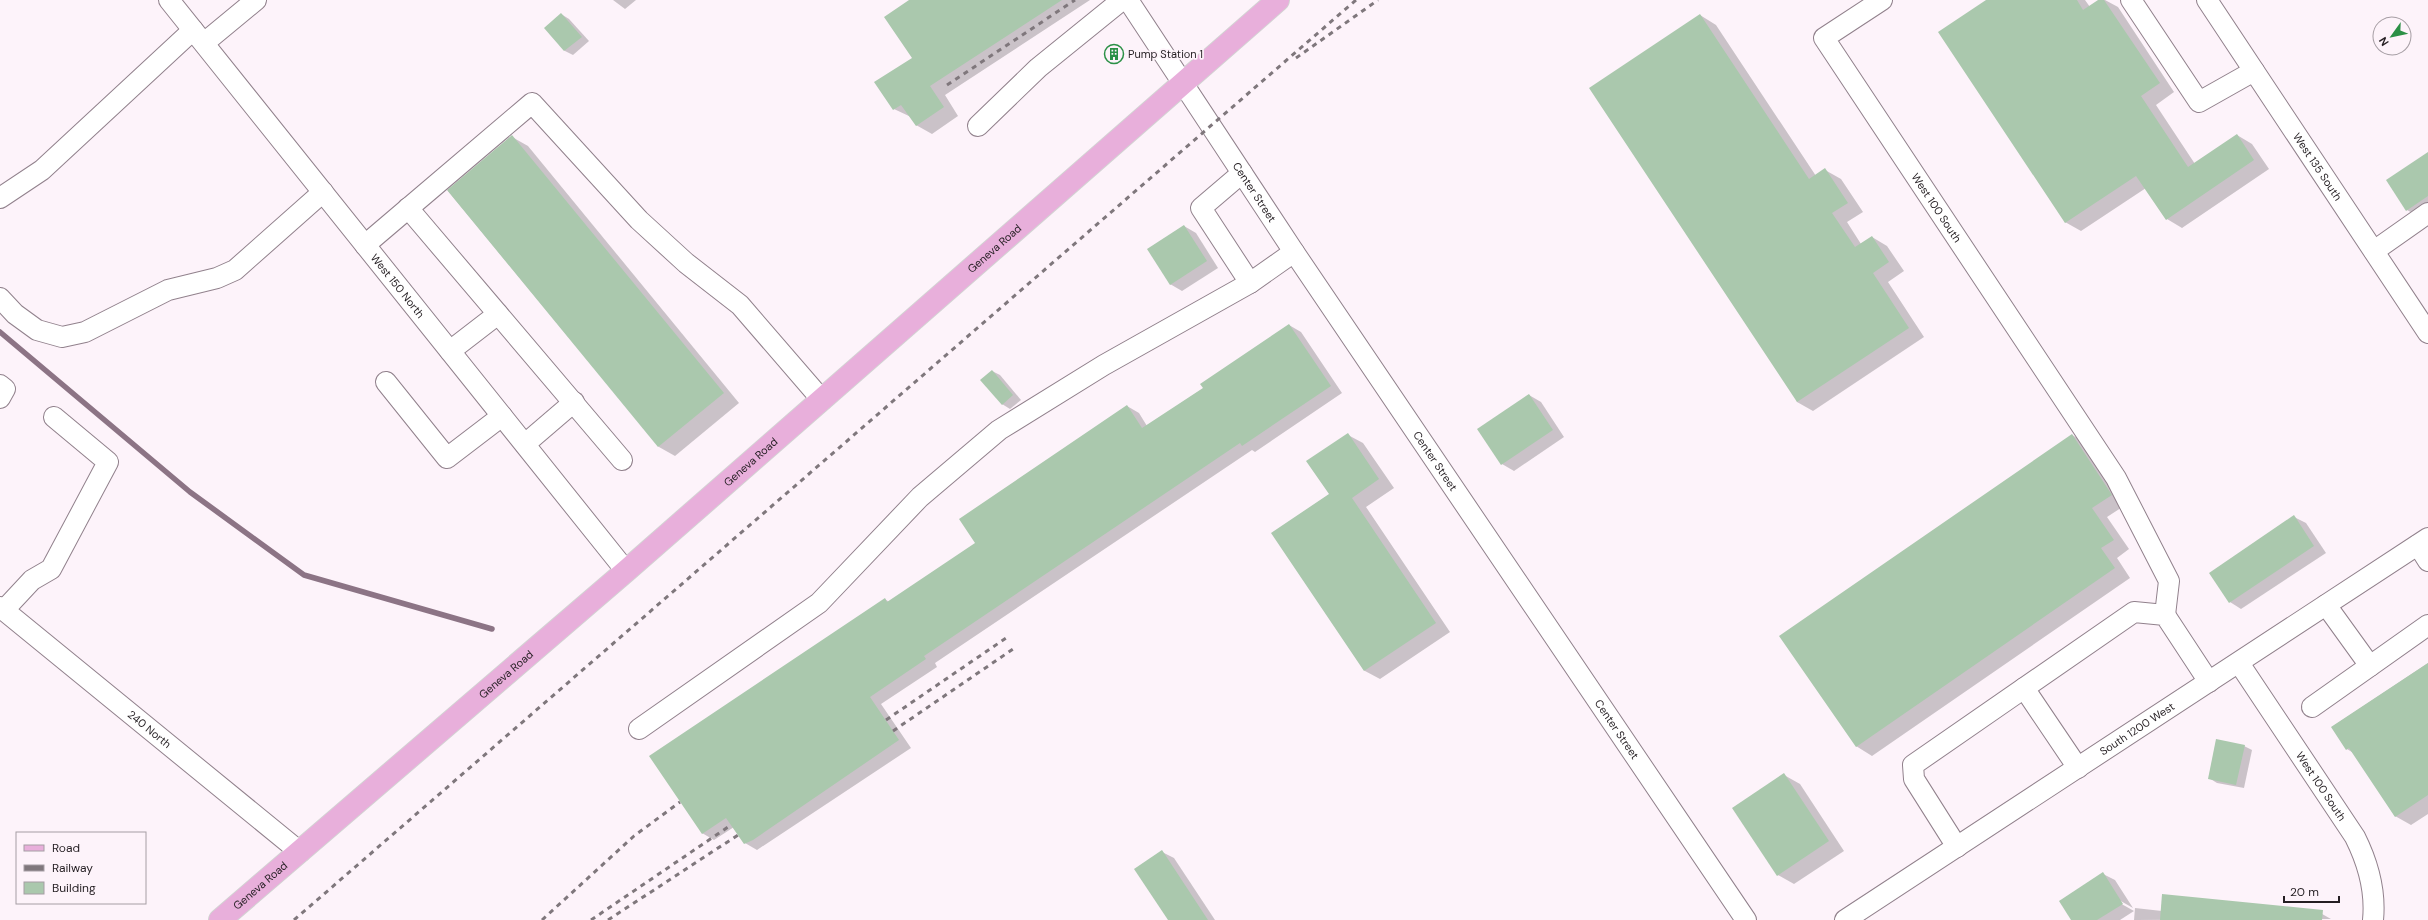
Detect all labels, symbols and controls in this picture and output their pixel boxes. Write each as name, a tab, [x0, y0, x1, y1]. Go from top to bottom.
north arrow	[2372, 16, 2412, 56]
text: N	[2376, 34, 2392, 49]
building icon: Pump Station 1	[1103, 43, 1125, 65]
place label: Pump Station 1	[1128, 47, 1203, 61]
street label: West 135 South	[2290, 130, 2345, 203]
street label: Center Street	[1230, 159, 1279, 225]
street label: West 100 South	[1909, 170, 1965, 245]
street label: Geneva Road	[965, 221, 1024, 276]
street label: West 150 North	[368, 251, 428, 321]
street label: Center Street	[1410, 428, 1461, 493]
street label: Geneva Road	[721, 434, 780, 489]
street label: Geneva Road	[476, 647, 536, 701]
street label: Center Street	[1592, 697, 1642, 762]
street label: South 1200 West	[2097, 699, 2177, 758]
street label: 240 North	[125, 707, 174, 751]
street label: West 100 South	[2293, 749, 2349, 823]
legend	[16, 832, 146, 904]
text: Road	[52, 840, 80, 856]
street label: Geneva Road	[230, 858, 290, 913]
text: Railway	[52, 860, 93, 876]
scale bar	[2284, 878, 2339, 904]
text: Building	[52, 880, 96, 896]
text: 20 m	[2290, 884, 2319, 900]

